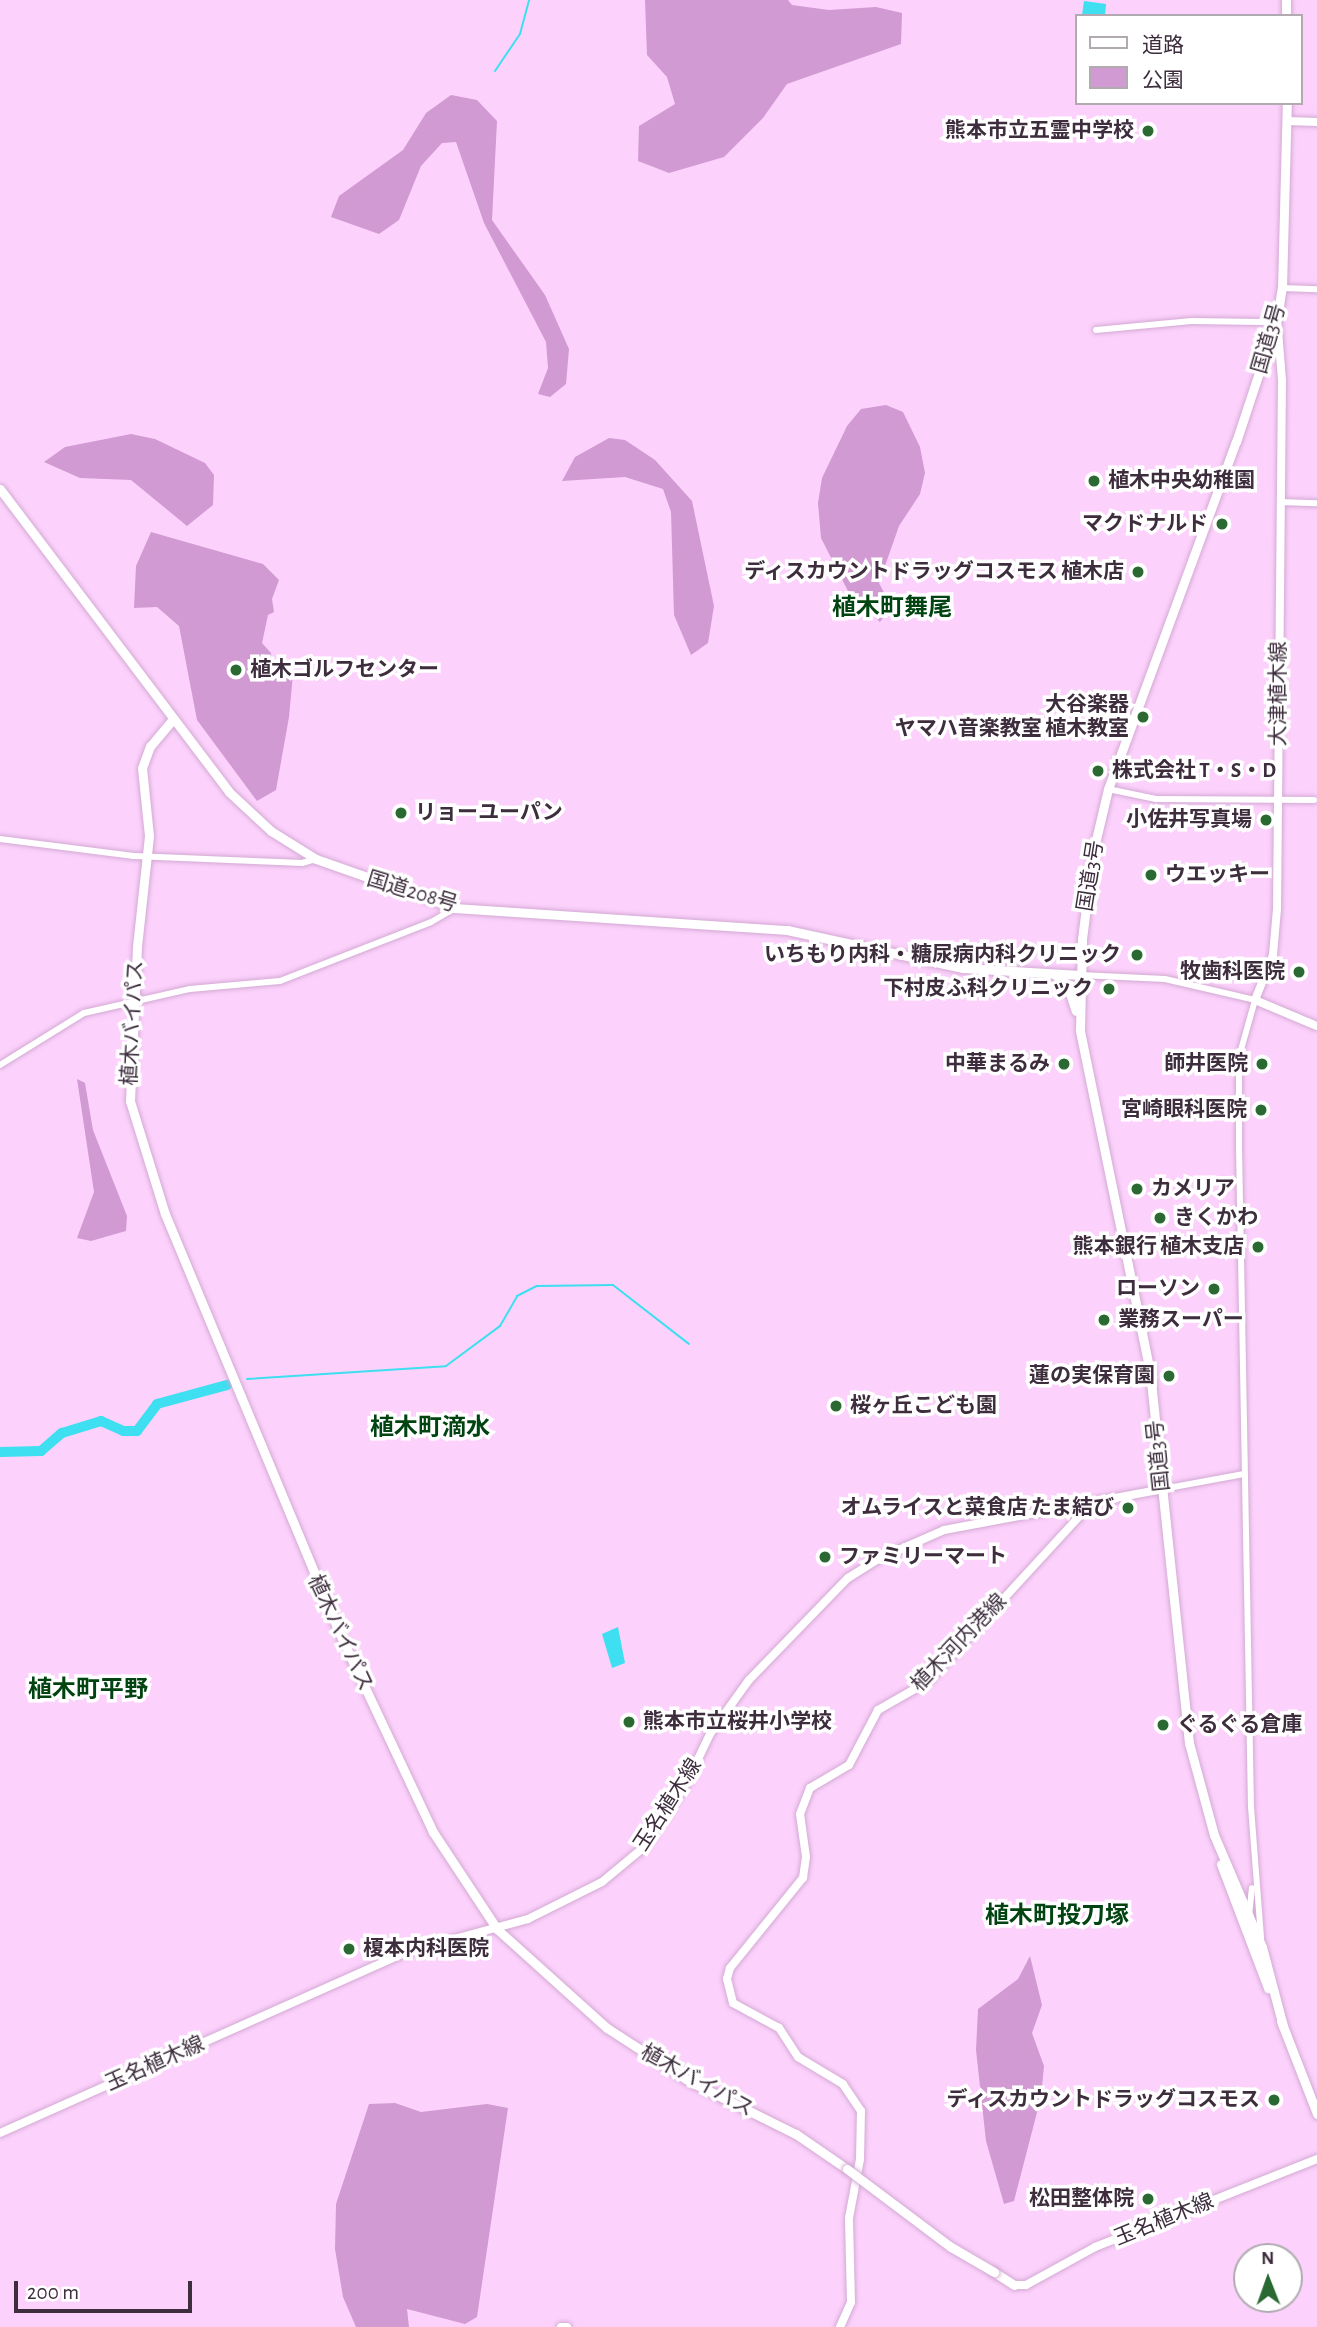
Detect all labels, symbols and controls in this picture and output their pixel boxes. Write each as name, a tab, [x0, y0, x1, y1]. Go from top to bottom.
legend	[1076, 14, 1303, 105]
text: 道路	[1142, 35, 1184, 56]
text: 公園	[1142, 70, 1184, 91]
place label: 熊本市立五霊中学校	[945, 118, 1134, 144]
marker: 熊本市立五霊中学校	[1140, 123, 1156, 139]
street label: 国道3号	[1247, 301, 1291, 377]
place label: 植木中央幼稚園	[1108, 468, 1255, 494]
marker: 植木中央幼稚園	[1086, 473, 1102, 489]
place label: マクドナルド	[1082, 511, 1208, 537]
marker: マクドナルド	[1214, 516, 1230, 532]
place label: ディスカウントドラッグコスモス 植木店	[743, 559, 1124, 585]
marker: ディスカウントドラッグコスモス 植木店	[1130, 564, 1146, 580]
district label: 植木町舞尾	[832, 595, 952, 623]
street label: 大津植木線	[1266, 642, 1292, 746]
place label: 植木ゴルフセンター	[250, 657, 439, 683]
marker: 植木ゴルフセンター	[228, 662, 244, 678]
place label: 大谷楽器 ヤマハ音楽教室 植木教室	[895, 692, 1129, 742]
marker: 大谷楽器 ヤマハ音楽教室 植木教室	[1135, 709, 1151, 725]
place label: 株式会社 T・S・D	[1112, 758, 1276, 784]
marker: 株式会社 T・S・D	[1090, 763, 1106, 779]
place label: リョーユーパン	[415, 800, 562, 826]
marker: リョーユーパン	[393, 805, 409, 821]
place label: 小佐井写真場	[1126, 807, 1252, 833]
marker: 小佐井写真場	[1258, 812, 1274, 828]
street label: 国道3号	[1073, 839, 1109, 913]
place label: ウエッキー	[1165, 862, 1270, 888]
street label: 国道208号	[364, 866, 460, 918]
marker: ウエッキー	[1143, 867, 1159, 883]
place label: いちもり内科・糖尿病内科クリニック	[764, 942, 1121, 968]
marker: いちもり内科・糖尿病内科クリニック	[1127, 945, 1147, 965]
street label: 植木バイパス	[117, 959, 149, 1087]
place label: 牧歯科医院	[1180, 959, 1285, 985]
marker: 牧歯科医院	[1291, 964, 1307, 980]
place label: 下村皮ふ科クリニック	[883, 976, 1093, 1002]
marker: 下村皮ふ科クリニック	[1099, 979, 1119, 999]
place label: 中華まるみ	[945, 1051, 1050, 1077]
place label: 師井医院	[1164, 1051, 1248, 1077]
marker: 中華まるみ	[1056, 1056, 1072, 1072]
marker: 師井医院	[1254, 1056, 1270, 1072]
place label: 宮崎眼科医院	[1121, 1097, 1247, 1123]
marker: 宮崎眼科医院	[1253, 1102, 1269, 1118]
place label: カメリア	[1151, 1176, 1235, 1202]
marker: カメリア	[1129, 1181, 1145, 1197]
place label: きくかわ	[1174, 1205, 1258, 1231]
marker: きくかわ	[1152, 1210, 1168, 1226]
place label: 熊本銀行 植木支店	[1073, 1234, 1244, 1260]
marker: 熊本銀行 植木支店	[1250, 1239, 1266, 1255]
place label: ローソン	[1116, 1276, 1200, 1302]
marker: ローソン	[1206, 1281, 1222, 1297]
place label: 業務スーパー	[1118, 1307, 1244, 1333]
marker: 業務スーパー	[1096, 1312, 1112, 1328]
place label: 蓮の実保育園	[1029, 1363, 1155, 1389]
marker: 蓮の実保育園	[1161, 1368, 1177, 1384]
place label: 桜ヶ丘こども園	[850, 1393, 997, 1419]
marker: 桜ヶ丘こども園	[828, 1398, 844, 1414]
district label: 植木町滴水	[370, 1415, 490, 1443]
street label: 国道3号	[1143, 1419, 1175, 1493]
place label: オムライスと菜食店 たま結び	[838, 1495, 1114, 1521]
marker: オムライスと菜食店 たま結び	[1120, 1500, 1136, 1516]
place label: ファミリーマート	[839, 1544, 1007, 1570]
marker: ファミリーマート	[817, 1549, 833, 1565]
street label: 植木バイパス	[302, 1571, 378, 1695]
street label: 植木河内港線	[906, 1589, 1012, 1697]
district label: 植木町平野	[28, 1677, 148, 1705]
place label: 熊本市立桜井小学校	[643, 1709, 832, 1735]
place label: ぐるぐる倉庫	[1177, 1712, 1303, 1738]
marker: 熊本市立桜井小学校	[621, 1714, 637, 1730]
marker: ぐるぐる倉庫	[1155, 1717, 1171, 1733]
street label: 玉名植木線	[629, 1754, 707, 1856]
district label: 植木町投刀塚	[985, 1903, 1129, 1931]
place label: 榎本内科医院	[363, 1936, 489, 1962]
marker: 榎本内科医院	[341, 1941, 357, 1957]
street label: 玉名植木線	[102, 2031, 208, 2097]
street label: 植木バイパス	[636, 2039, 758, 2123]
place label: ディスカウントドラッグコスモス	[945, 2087, 1260, 2113]
marker: ディスカウントドラッグコスモス	[1266, 2092, 1282, 2108]
place label: 松田整体院	[1029, 2186, 1134, 2212]
street label: 玉名植木線	[1111, 2189, 1217, 2251]
marker: 松田整体院	[1140, 2191, 1156, 2207]
north arrow	[1233, 2243, 1303, 2313]
text: N	[1261, 2249, 1274, 2268]
scale bar	[18, 2268, 196, 2312]
text: 200 m	[27, 2282, 79, 2303]

